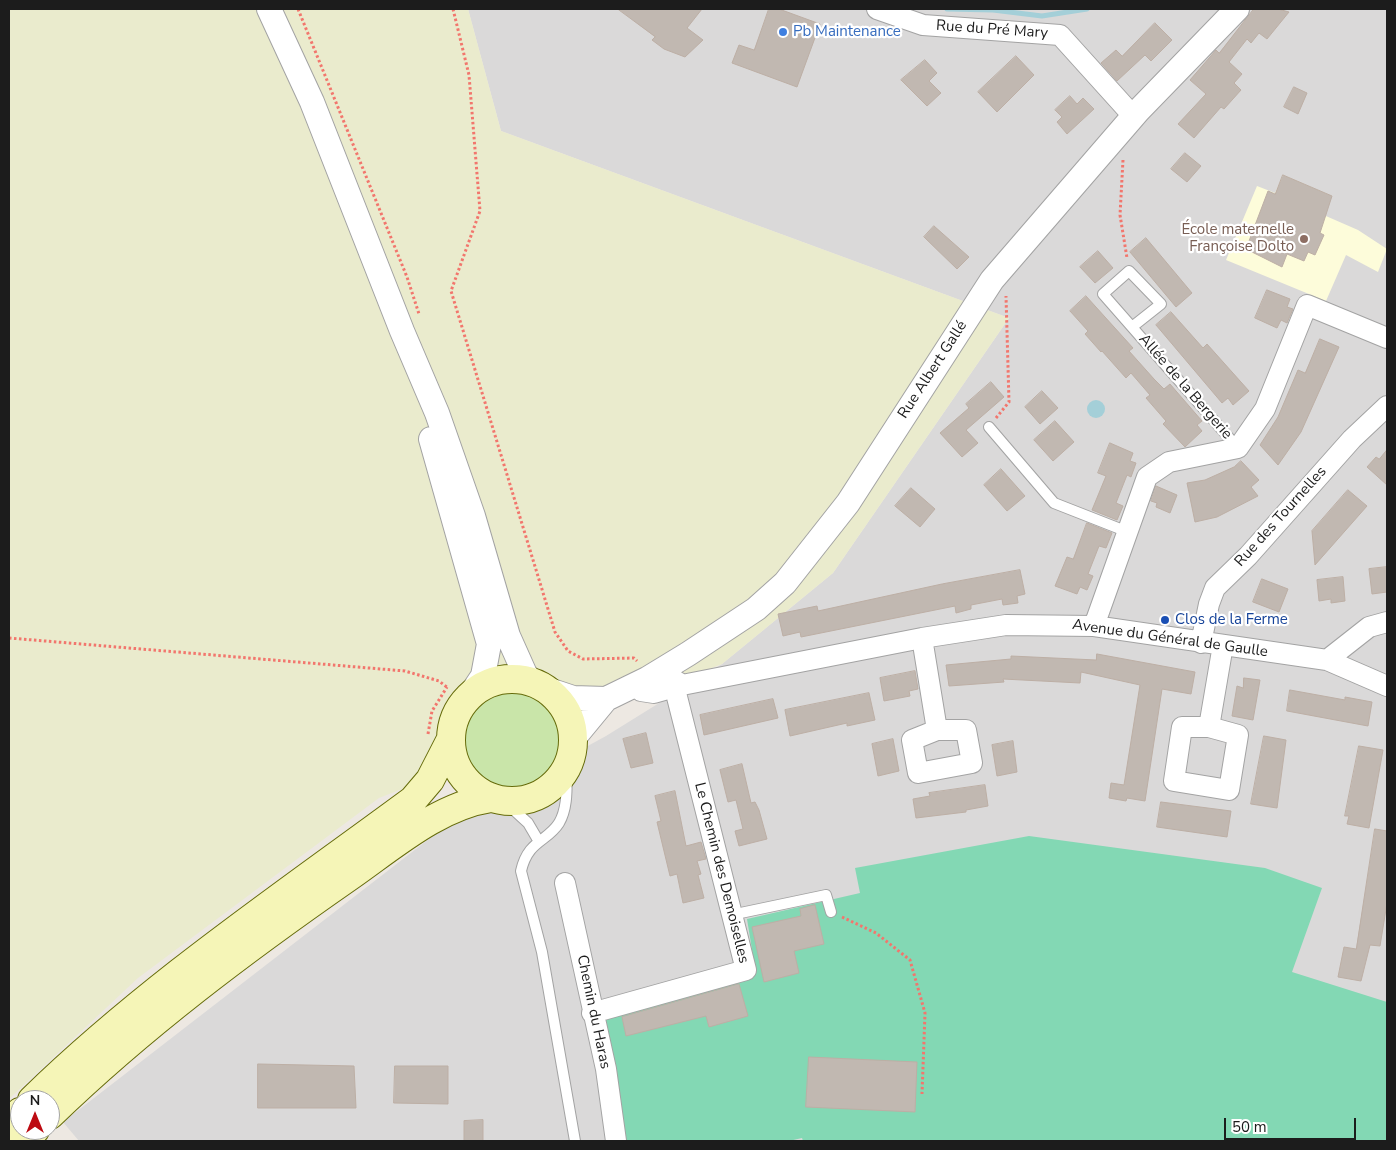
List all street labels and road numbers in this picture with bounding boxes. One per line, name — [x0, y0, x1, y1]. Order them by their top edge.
street label: Rue du Pré Mary — [935, 17, 1049, 43]
street label: Rue Albert Gallé — [895, 318, 971, 422]
street label: Allée de la Bergerie — [1134, 331, 1236, 443]
street label: Rue des Tournelles — [1231, 463, 1331, 571]
street label: Avenue du Général de Gaulle — [1071, 616, 1269, 662]
street label: Le Chemin des Demoiselles — [690, 781, 752, 965]
street label: Chemin du Haras — [572, 953, 614, 1071]

